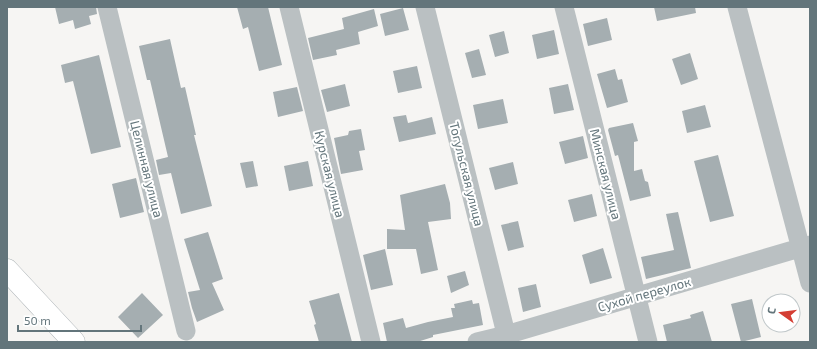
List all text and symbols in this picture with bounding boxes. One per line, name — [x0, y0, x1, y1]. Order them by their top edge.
street label: Целинная улица — [127, 119, 167, 219]
street label: Тогульская улица — [446, 120, 488, 228]
street label: Минская улица — [587, 127, 625, 221]
street label: Курская улица — [311, 129, 349, 219]
street label: Сухой переулок — [596, 273, 692, 315]
north arrow — [761, 293, 801, 333]
text: С — [764, 305, 778, 315]
scale bar — [18, 307, 141, 333]
text: 50 m — [24, 313, 51, 327]

